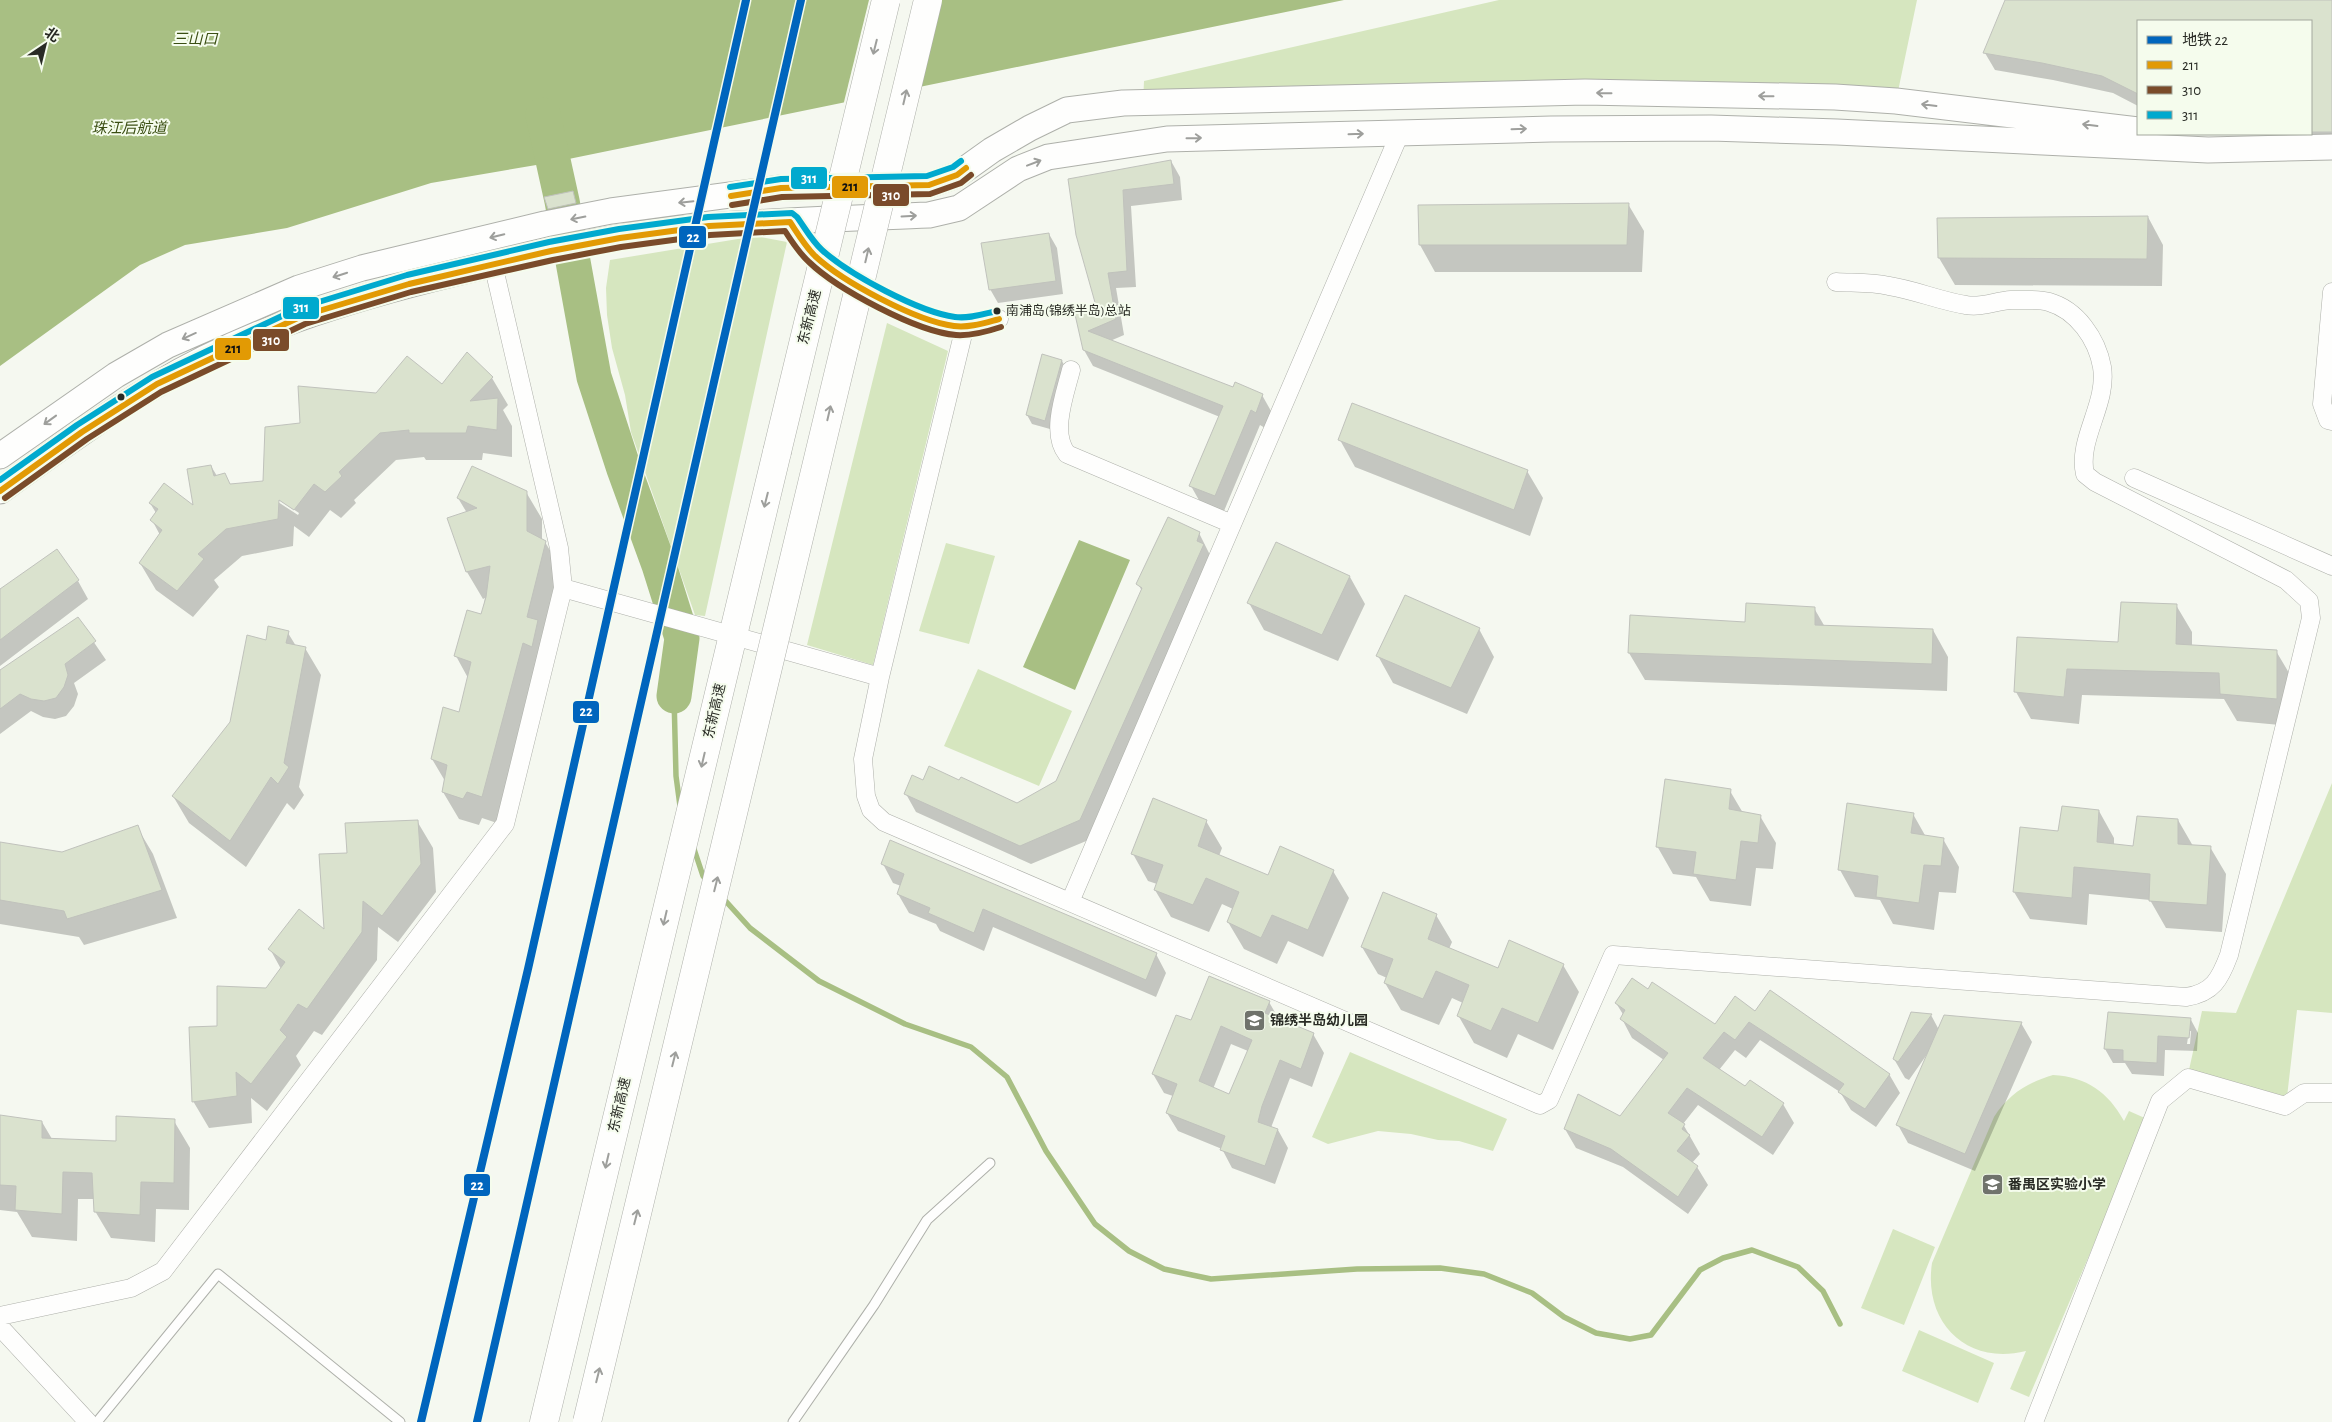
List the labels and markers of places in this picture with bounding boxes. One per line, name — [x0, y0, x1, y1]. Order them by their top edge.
place label: 南浦岛(锦绣半岛)总站 — [1006, 303, 1131, 318]
marker: 南浦岛(锦绣半岛)总站 — [992, 306, 1002, 316]
unlabelled marker — [116, 392, 126, 402]
school or university icon: 锦绣半岛幼儿园 — [1242, 1009, 1266, 1033]
place label: 锦绣半岛幼儿园 — [1270, 1012, 1368, 1028]
school or university icon: 番禺区实验小学 — [1980, 1173, 2004, 1197]
place label: 番禺区实验小学 — [2008, 1176, 2106, 1192]

